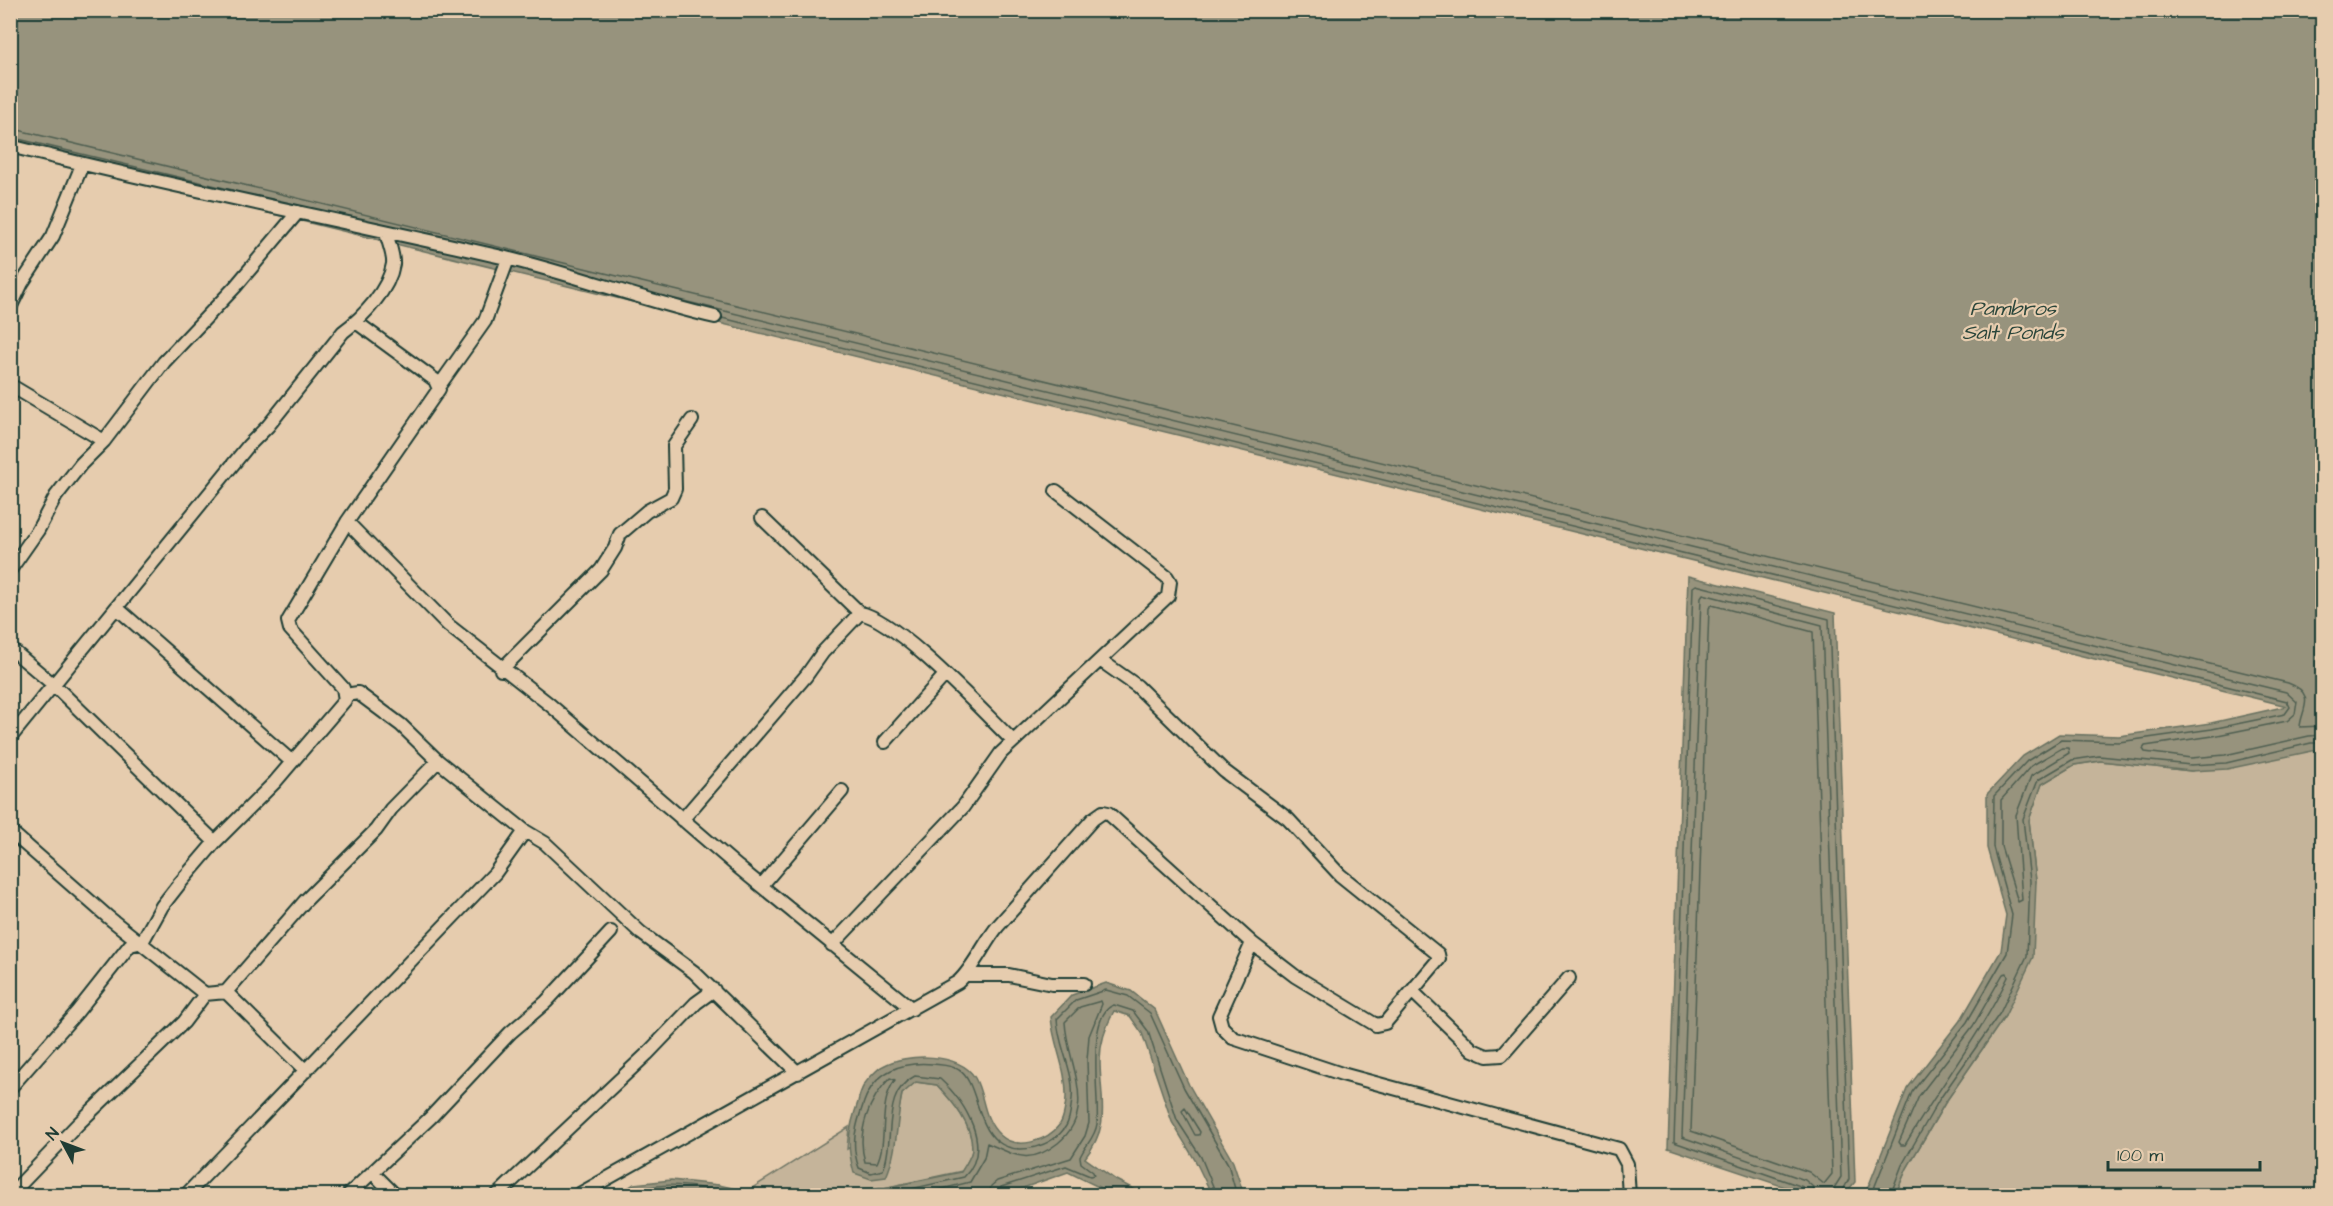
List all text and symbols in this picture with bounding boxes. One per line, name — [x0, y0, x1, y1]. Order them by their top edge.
water label: Pambros Salt Ponds — [1962, 294, 2065, 347]
north arrow — [33, 1113, 93, 1173]
text: N — [41, 1123, 64, 1145]
scale bar — [2108, 1134, 2260, 1172]
text: 100 m — [2117, 1143, 2163, 1168]

